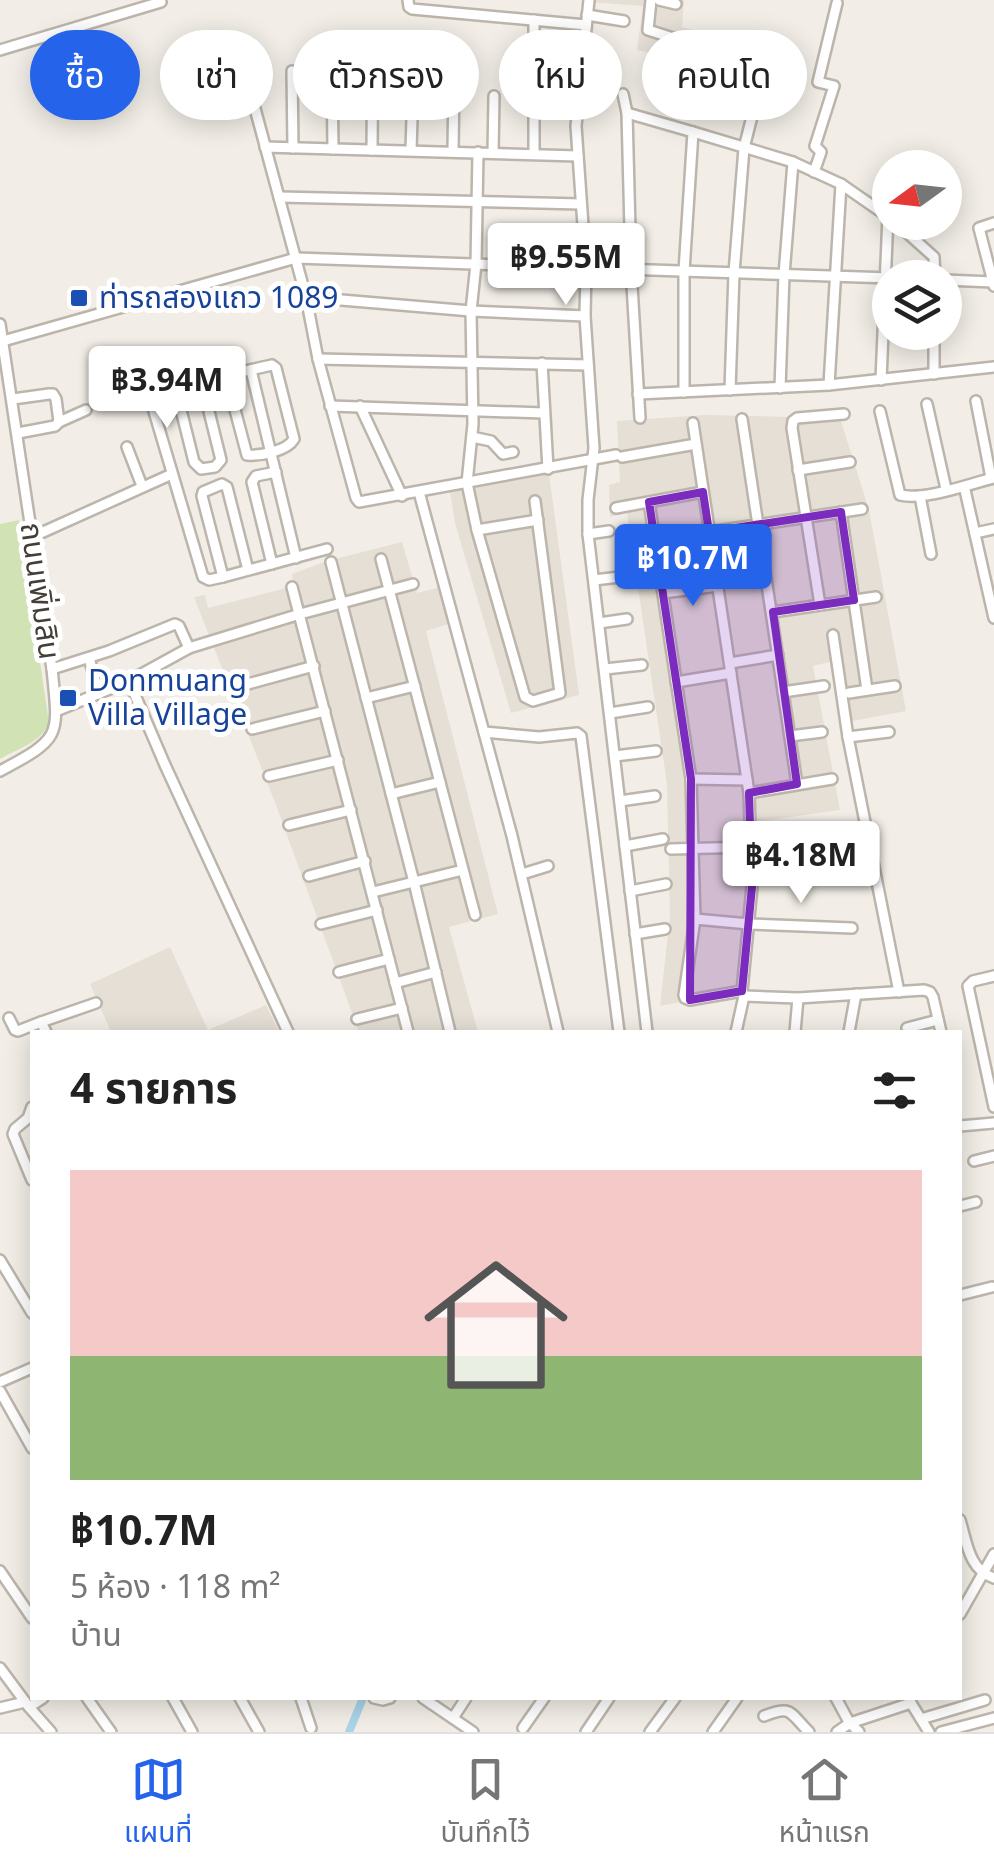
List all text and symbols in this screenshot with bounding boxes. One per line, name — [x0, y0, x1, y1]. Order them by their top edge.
chip: ซื้อ — [30, 30, 140, 120]
chip: เช่า — [160, 30, 273, 120]
chip: ตัวกรอง — [293, 30, 479, 120]
chip: ใหม่ — [499, 30, 622, 120]
chip: คอนโด — [642, 30, 807, 120]
north arrow — [872, 150, 962, 240]
map controls — [872, 150, 962, 350]
pin: ฿9.55M — [485, 223, 647, 308]
text: ฿9.55M — [510, 234, 622, 277]
button: layers — [872, 260, 962, 350]
place label: ท่ารถสองแถว 1089 — [99, 276, 339, 317]
marker: ท่ารถสองแถว 1089 — [68, 287, 90, 309]
pin: ฿3.94M — [86, 346, 248, 431]
text: ฿3.94M — [111, 357, 223, 400]
street label: ถนนเพิ่มสิน — [12, 520, 71, 662]
pin: ฿10.7M — [612, 524, 774, 609]
text: ฿10.7M — [637, 535, 749, 578]
place label: Donmuang Villa Village — [88, 659, 247, 734]
marker: Donmuang Villa Village — [57, 687, 79, 709]
pin: ฿4.18M — [720, 821, 882, 906]
text: ฿4.18M — [745, 832, 857, 875]
text: 4 รายการ — [70, 1058, 237, 1115]
icon: filters — [867, 1063, 922, 1118]
icon: home — [406, 1235, 586, 1415]
text: ฿10.7M — [70, 1500, 218, 1557]
text: 5 ห้อง · 118 m² — [70, 1564, 281, 1607]
text: บ้าน — [70, 1612, 122, 1655]
tab: แผนที่ — [124, 1752, 192, 1855]
tab: บันทึกไว้ — [441, 1752, 531, 1855]
tab: หน้าแรก — [779, 1752, 870, 1855]

